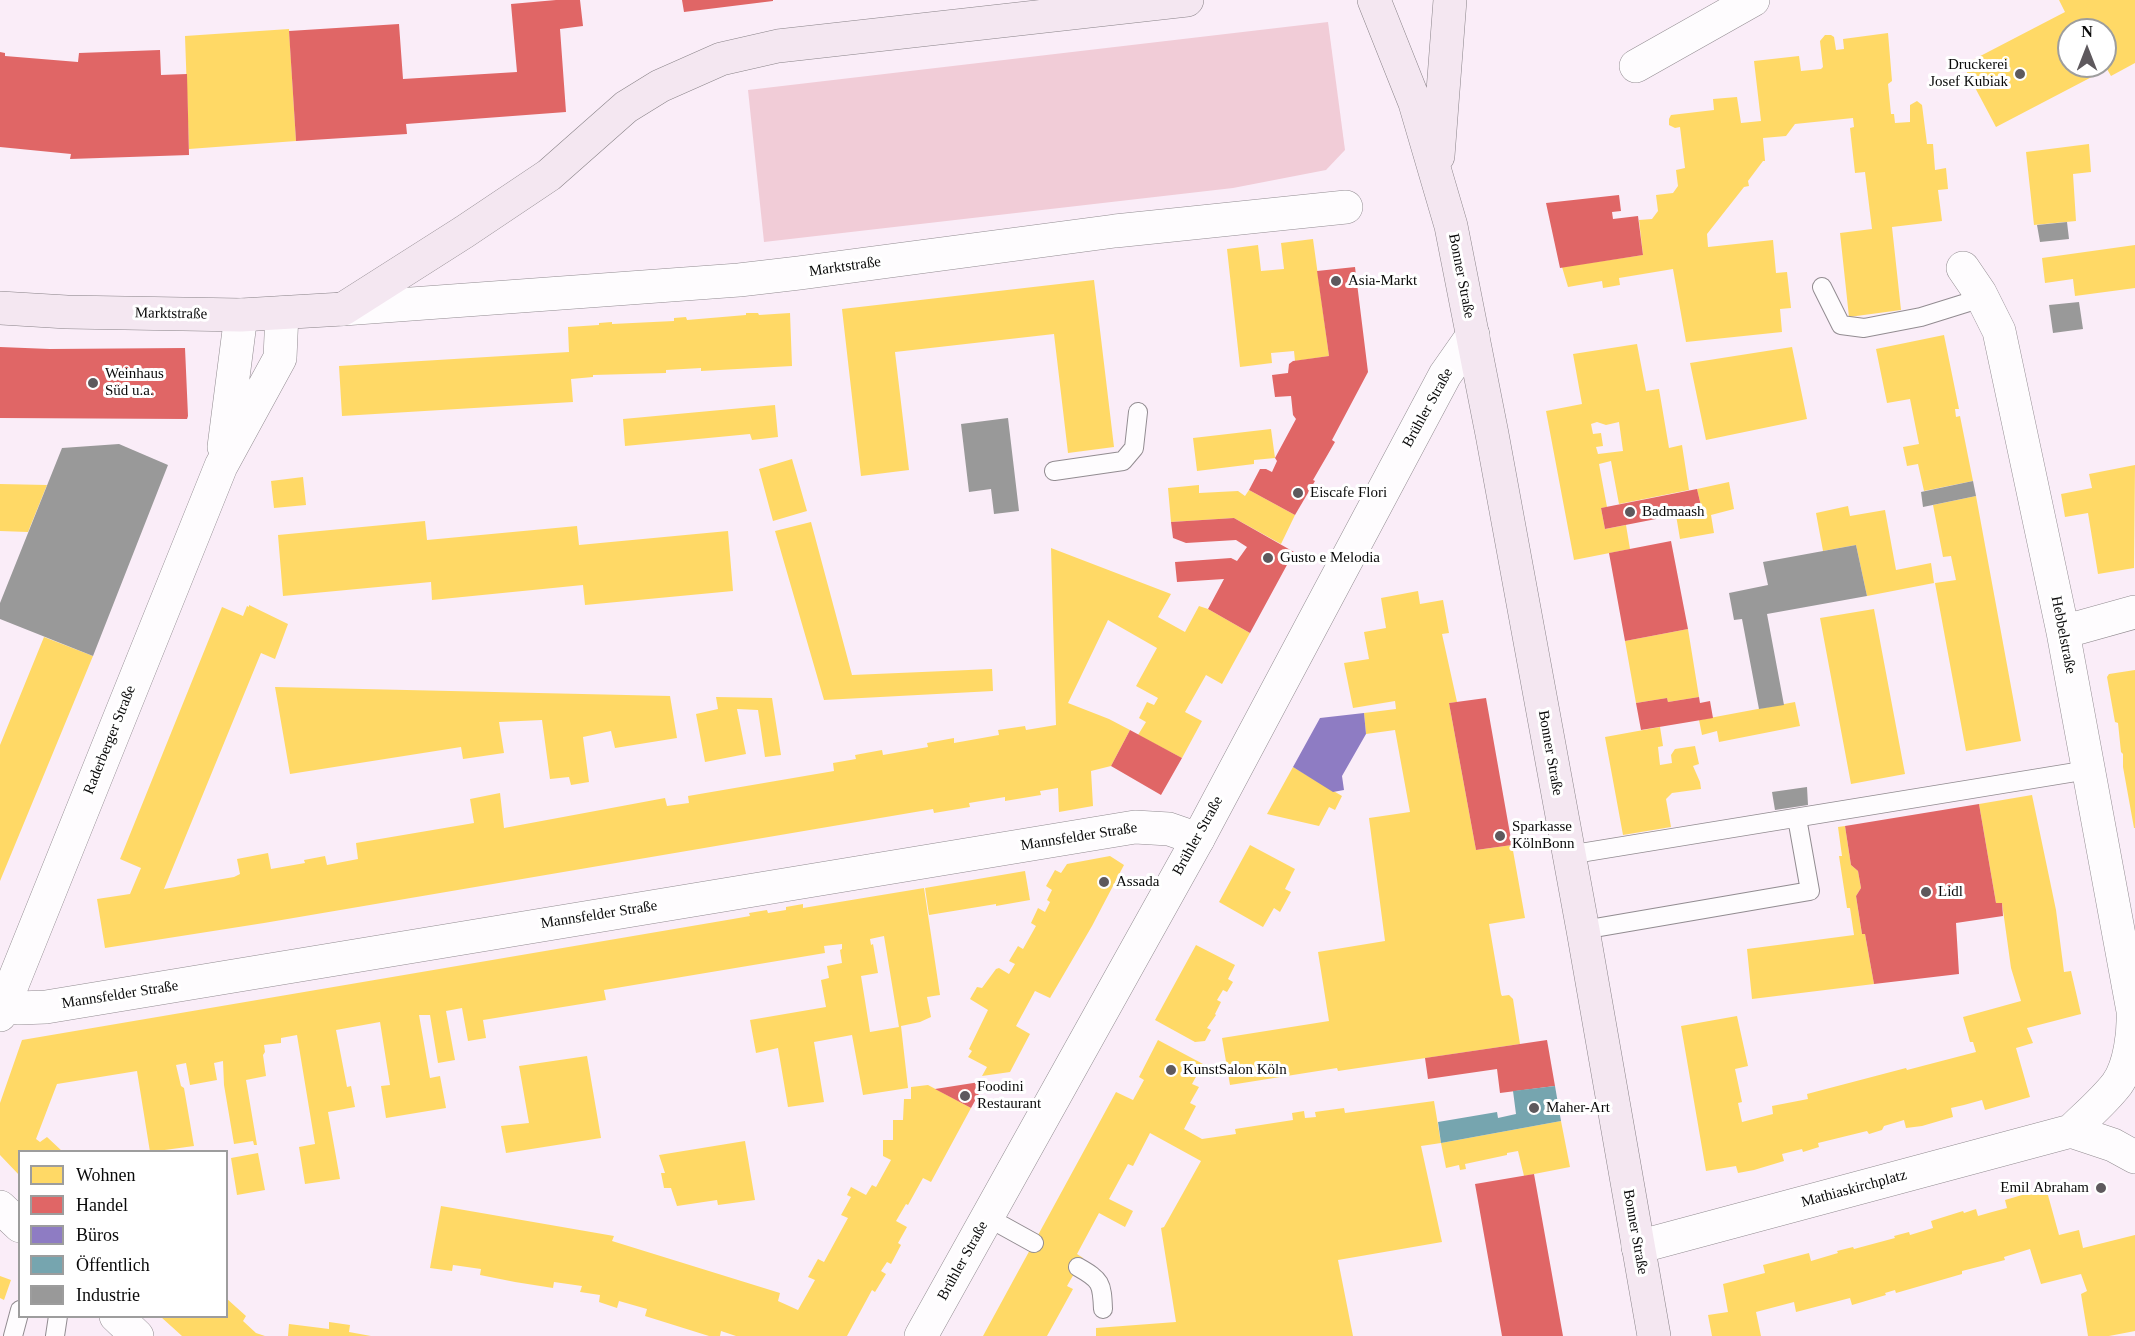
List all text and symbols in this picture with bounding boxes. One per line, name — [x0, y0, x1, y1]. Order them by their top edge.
north arrow — [2057, 18, 2117, 78]
text: N — [2081, 23, 2093, 40]
place label: Druckerei Josef Kubiak — [1929, 56, 2008, 91]
marker: Druckerei Josef Kubiak — [2013, 67, 2027, 81]
street label: Bonner Straße — [1444, 232, 1478, 320]
street label: Marktstraße — [808, 253, 882, 281]
place label: Asia-Markt — [1348, 272, 1417, 290]
marker: Asia-Markt — [1329, 274, 1343, 288]
street label: Marktstraße — [135, 304, 207, 324]
place label: Weinhaus Süd u.a. — [105, 365, 164, 400]
street label: Brühler Straße — [1399, 365, 1457, 451]
marker: Weinhaus Süd u.a. — [86, 376, 100, 390]
place label: Eiscafe Flori — [1310, 484, 1387, 502]
marker: Eiscafe Flori — [1291, 486, 1305, 500]
place label: Badmaash — [1642, 503, 1704, 521]
marker: Badmaash — [1623, 505, 1637, 519]
place label: Gusto e Melodia — [1280, 549, 1380, 567]
marker: Gusto e Melodia — [1261, 551, 1275, 565]
street label: Hebbelstraße — [2047, 594, 2079, 676]
street label: Raderberger Straße — [80, 683, 140, 797]
street label: Bonner Straße — [1534, 709, 1566, 797]
street label: Brühler Straße — [1169, 793, 1227, 879]
place label: Sparkasse KölnBonn — [1512, 818, 1575, 853]
street label: Mannsfelder Straße — [1019, 819, 1139, 855]
marker: Sparkasse KölnBonn — [1493, 829, 1507, 843]
place label: Assada — [1116, 873, 1159, 891]
marker: Assada — [1097, 875, 1111, 889]
place label: Lidl — [1938, 883, 1963, 901]
marker: Lidl — [1919, 885, 1933, 899]
street label: Mannsfelder Straße — [539, 897, 659, 933]
street label: Mannsfelder Straße — [60, 977, 180, 1013]
place label: KunstSalon Köln — [1183, 1061, 1287, 1079]
marker: KunstSalon Köln — [1164, 1063, 1178, 1077]
place label: Foodini Restaurant — [977, 1078, 1041, 1113]
marker: Foodini Restaurant — [958, 1089, 972, 1103]
place label: Maher-Art — [1546, 1099, 1610, 1117]
marker: Maher-Art — [1527, 1101, 1541, 1115]
legend — [18, 1150, 228, 1318]
text: Wohnen — [76, 1165, 136, 1185]
street label: Mathiaskirchplatz — [1799, 1166, 1909, 1212]
place label: Emil Abraham — [2000, 1179, 2089, 1197]
marker: Emil Abraham — [2094, 1181, 2108, 1195]
street label: Bonner Straße — [1619, 1188, 1651, 1276]
text: Handel — [76, 1195, 128, 1215]
street label: Brühler Straße — [934, 1218, 992, 1304]
text: Büros — [76, 1225, 119, 1245]
text: Öffentlich — [76, 1255, 150, 1275]
text: Industrie — [76, 1285, 140, 1305]

